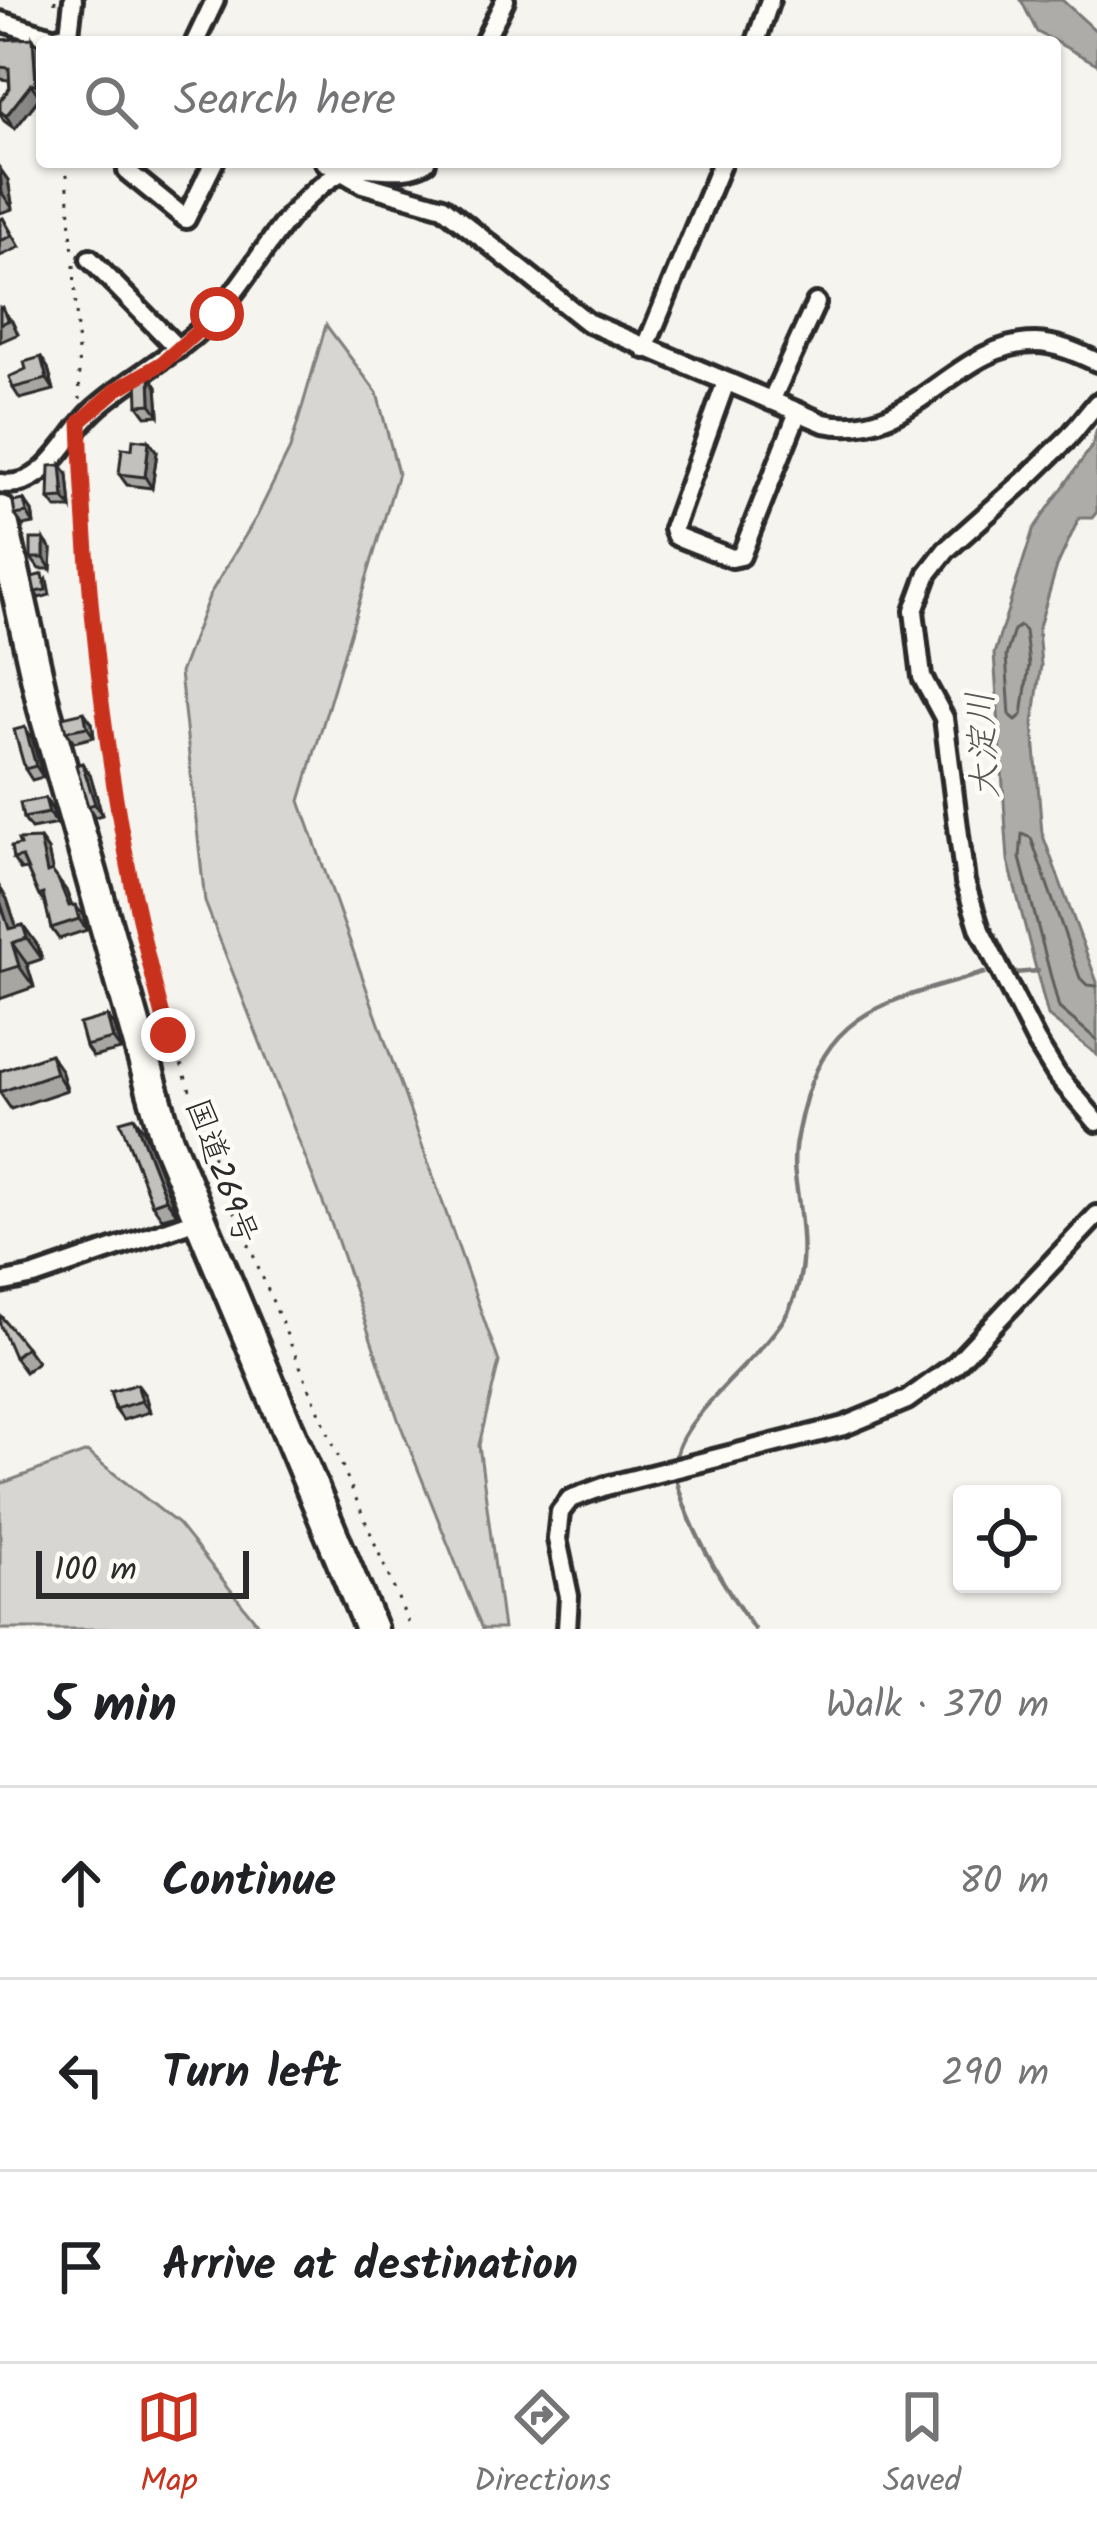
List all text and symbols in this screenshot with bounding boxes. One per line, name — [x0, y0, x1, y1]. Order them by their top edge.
search box — [36, 36, 1061, 168]
text: Search here — [174, 66, 396, 138]
icon: search — [78, 69, 144, 135]
route start — [190, 287, 244, 341]
water label: 大淀川 — [954, 690, 1016, 800]
route end — [141, 1008, 195, 1062]
street label: 国道269号 — [169, 1091, 271, 1253]
map controls — [953, 1485, 1061, 1593]
button: locate — [953, 1485, 1061, 1593]
scale bar — [36, 1545, 249, 1598]
text: 100 m — [54, 1545, 137, 1598]
text: 5 min — [48, 1667, 177, 1748]
text: Walk · 370 m — [825, 1676, 1049, 1738]
text: Continue — [162, 1847, 336, 1919]
icon: ahead — [48, 1850, 114, 1916]
text: 80 m — [959, 1852, 1049, 1914]
text: Turn left — [162, 2039, 341, 2111]
icon: left — [48, 2042, 114, 2108]
text: 290 m — [941, 2044, 1049, 2106]
text: Arrive at destination — [162, 2231, 578, 2303]
icon: arrive — [48, 2234, 114, 2300]
tab: Map — [136, 2384, 202, 2509]
tab: Directions — [474, 2384, 611, 2509]
tab: Saved — [883, 2384, 961, 2509]

